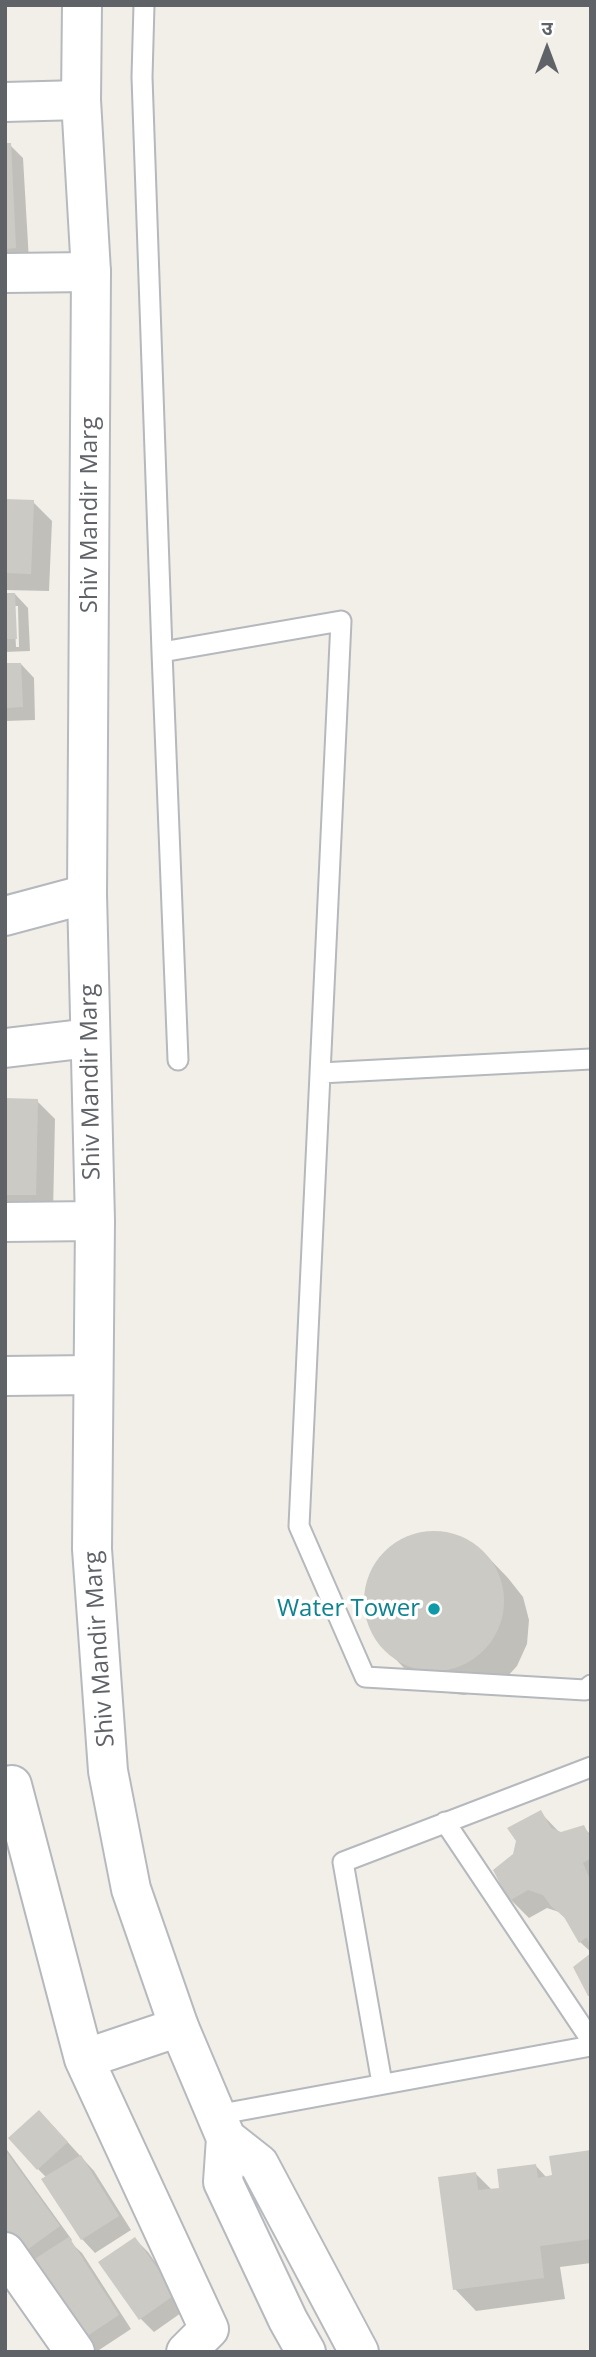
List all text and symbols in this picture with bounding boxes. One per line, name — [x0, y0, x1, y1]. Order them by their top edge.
north arrow — [512, 14, 582, 84]
text: उ — [541, 15, 553, 41]
street label: Shiv Mandir Marg — [76, 417, 104, 613]
street label: Shiv Mandir Marg — [75, 984, 107, 1180]
street label: Shiv Mandir Marg — [79, 1550, 121, 1748]
place label: Water Tower — [277, 1595, 420, 1623]
marker: Water Tower — [426, 1601, 442, 1617]

